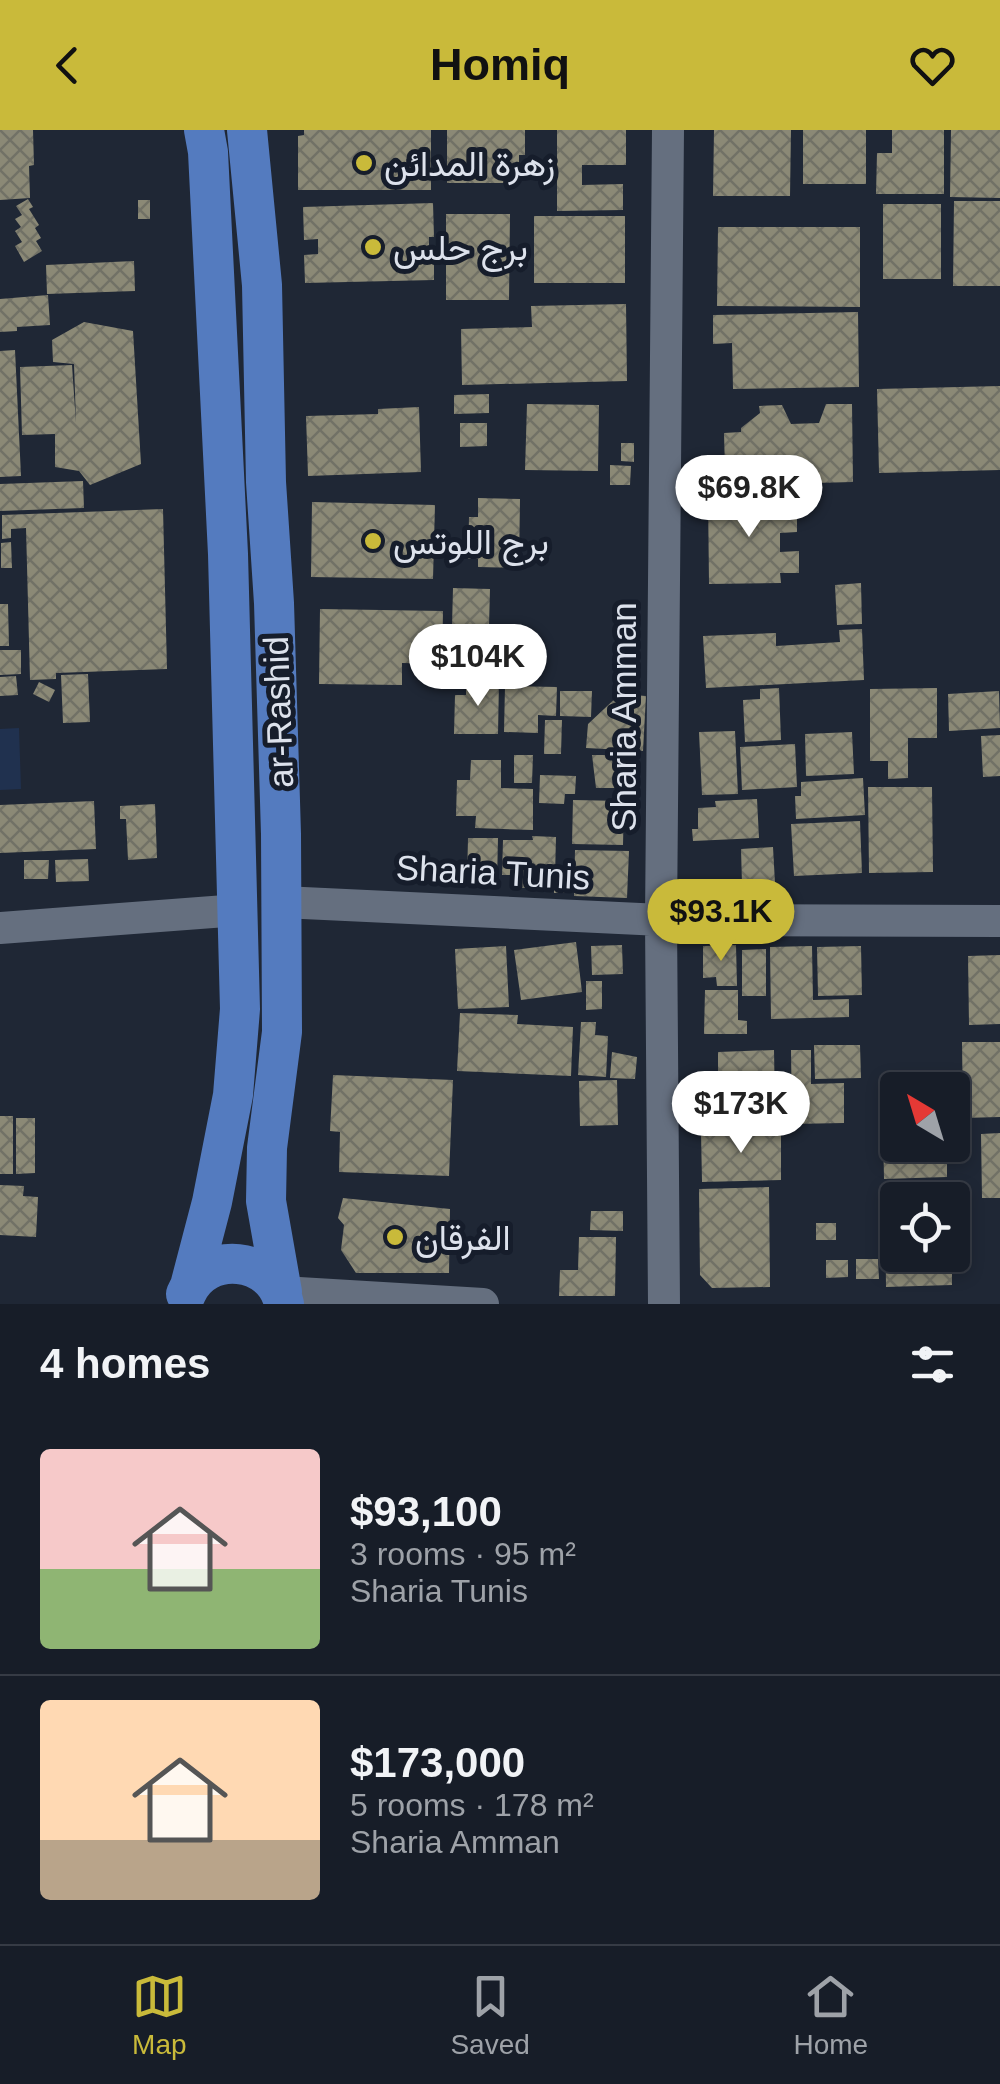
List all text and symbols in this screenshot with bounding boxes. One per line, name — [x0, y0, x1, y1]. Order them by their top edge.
icon: back — [40, 38, 95, 93]
icon: heart — [905, 38, 960, 93]
text: Homiq — [430, 39, 570, 90]
place label: زهرة المدائن — [384, 144, 555, 186]
marker: زهرة المدائن — [353, 152, 375, 174]
place label: برج حلس — [393, 228, 528, 272]
marker: برج حلس — [362, 236, 384, 258]
pin: $69.8K — [668, 455, 830, 540]
text: $69.8K — [697, 469, 801, 505]
place label: برج اللوتس — [393, 522, 549, 566]
marker: برج اللوتس — [362, 530, 384, 552]
street label: Sharia Amman — [604, 602, 643, 832]
pin: $104K — [408, 624, 548, 709]
street label: ar-Rashid — [256, 635, 300, 789]
text: $104K — [431, 638, 525, 674]
street label: Sharia Tunis — [395, 847, 591, 897]
pin: $93.1K — [640, 879, 802, 964]
text: $93.1K — [669, 893, 773, 929]
pin: $173K — [671, 1071, 811, 1156]
north arrow — [880, 1072, 970, 1162]
map controls — [880, 1072, 970, 1272]
text: $173K — [694, 1085, 788, 1121]
button: locate — [880, 1182, 970, 1272]
place label: الفرقان — [415, 1218, 511, 1260]
marker: الفرقان — [384, 1226, 406, 1248]
icon: filters — [905, 1337, 960, 1392]
text: 4 homes — [40, 1340, 210, 1387]
text: $93,100 — [350, 1488, 502, 1535]
icon: home — [120, 1489, 240, 1609]
text: 3 rooms · 95 m² — [350, 1536, 576, 1572]
text: Sharia Tunis — [350, 1573, 528, 1609]
text: $173,000 — [350, 1739, 525, 1786]
icon: home — [120, 1740, 240, 1860]
text: 5 rooms · 178 m² — [350, 1787, 594, 1823]
text: Sharia Amman — [350, 1824, 560, 1860]
tab: Map — [132, 1969, 187, 2061]
tab: Saved — [450, 1969, 530, 2061]
tab: Home — [793, 1969, 868, 2061]

